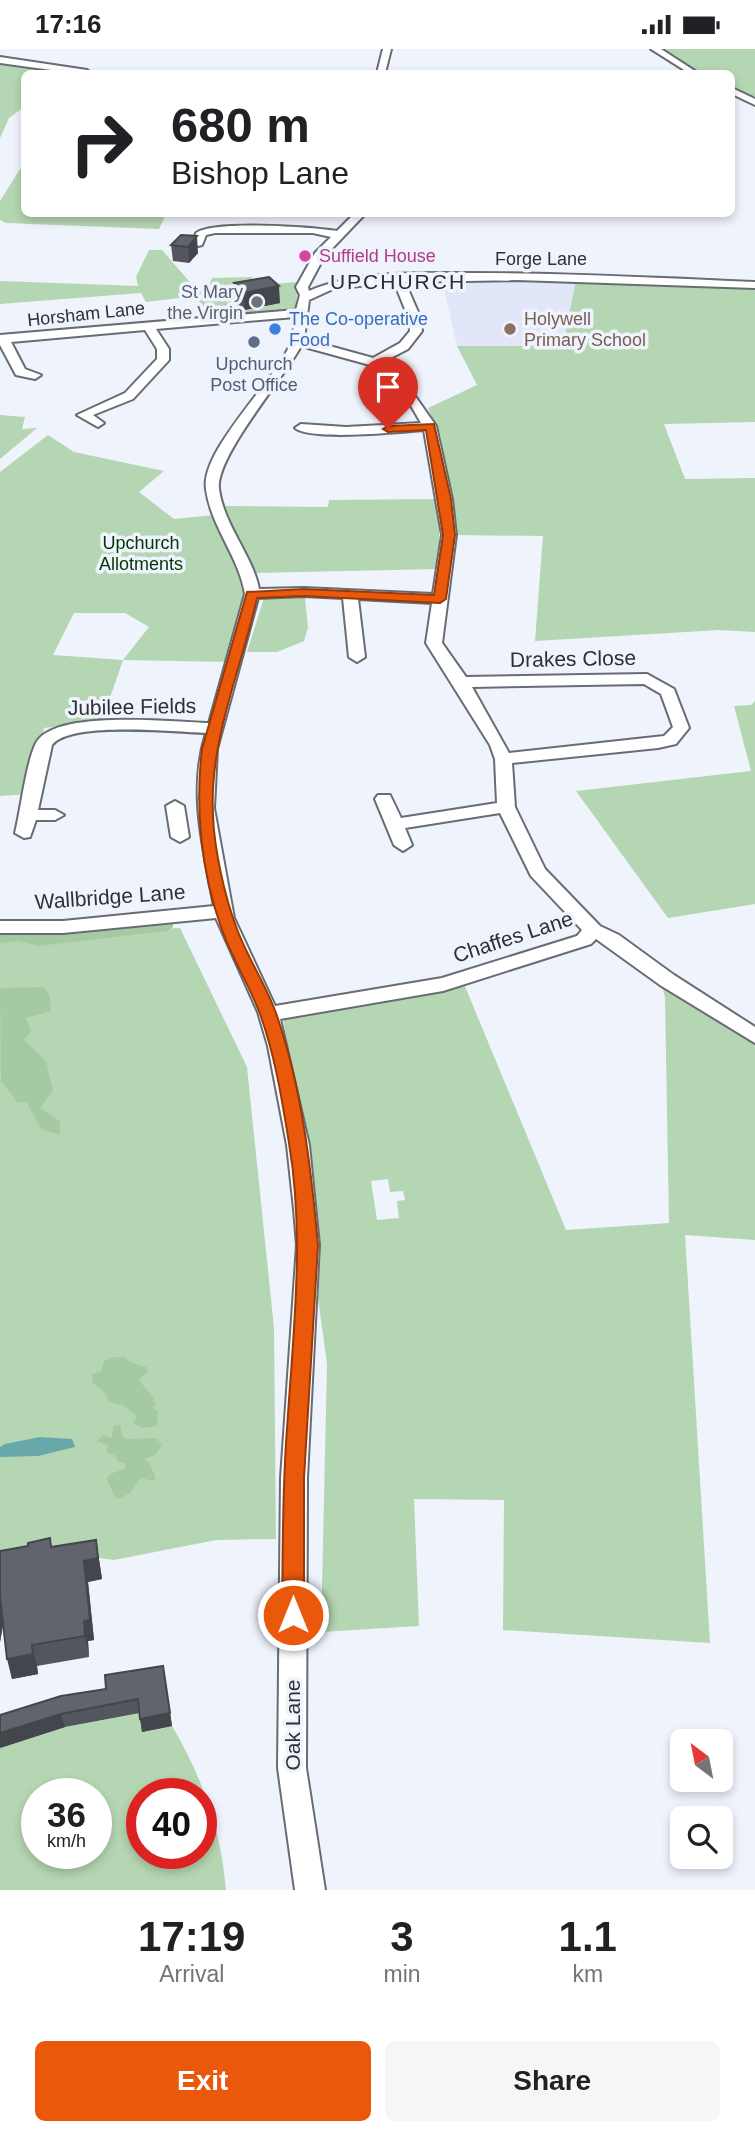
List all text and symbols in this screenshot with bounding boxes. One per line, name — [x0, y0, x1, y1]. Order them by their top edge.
text: 17:16 — [35, 9, 102, 39]
icon: right — [56, 98, 147, 189]
text: 680 m — [171, 98, 310, 152]
text: Bishop Lane — [171, 155, 349, 191]
place label: Suffield House — [319, 246, 436, 266]
marker: Suffield House — [297, 248, 313, 264]
street label: Forge Lane — [495, 249, 587, 269]
district label: UPCHURCH — [330, 270, 466, 293]
place label: St Mary the Virgin — [167, 282, 243, 323]
marker: St Mary the Virgin — [249, 294, 265, 310]
street label: Horsham Lane — [26, 298, 146, 330]
place label: The Co-operative Food — [289, 309, 428, 350]
place label: Holywell Primary School — [524, 309, 646, 350]
marker: The Co-operative Food — [267, 321, 283, 337]
marker: Holywell Primary School — [502, 321, 518, 337]
marker: Upchurch Post Office — [246, 334, 262, 350]
place label: Upchurch Post Office — [210, 354, 298, 395]
pin — [358, 357, 418, 429]
icon: arrive — [369, 368, 407, 406]
park label: Upchurch Allotments — [99, 533, 183, 574]
street label: Drakes Close — [510, 646, 636, 671]
street label: Jubilee Fields — [68, 694, 196, 719]
street label: Wallbridge Lane — [34, 880, 186, 913]
street label: Chaffes Lane — [450, 906, 576, 967]
position arrow — [256, 1578, 330, 1652]
street label: Oak Lane — [281, 1679, 304, 1771]
north arrow — [670, 1729, 733, 1792]
map controls — [670, 1729, 733, 1869]
speed limit sign: 40 — [126, 1778, 217, 1869]
text: 36 — [47, 1795, 86, 1834]
button: search — [670, 1806, 733, 1869]
text: km/h — [47, 1831, 86, 1851]
text: 17:19 — [138, 1913, 245, 1960]
text: 3 — [390, 1913, 414, 1960]
text: 1.1 — [559, 1913, 617, 1960]
text: Arrival — [159, 1961, 224, 1987]
text: min — [383, 1961, 421, 1987]
text: km — [572, 1961, 603, 1987]
button: Exit — [35, 2041, 371, 2121]
button: Share — [385, 2041, 720, 2121]

